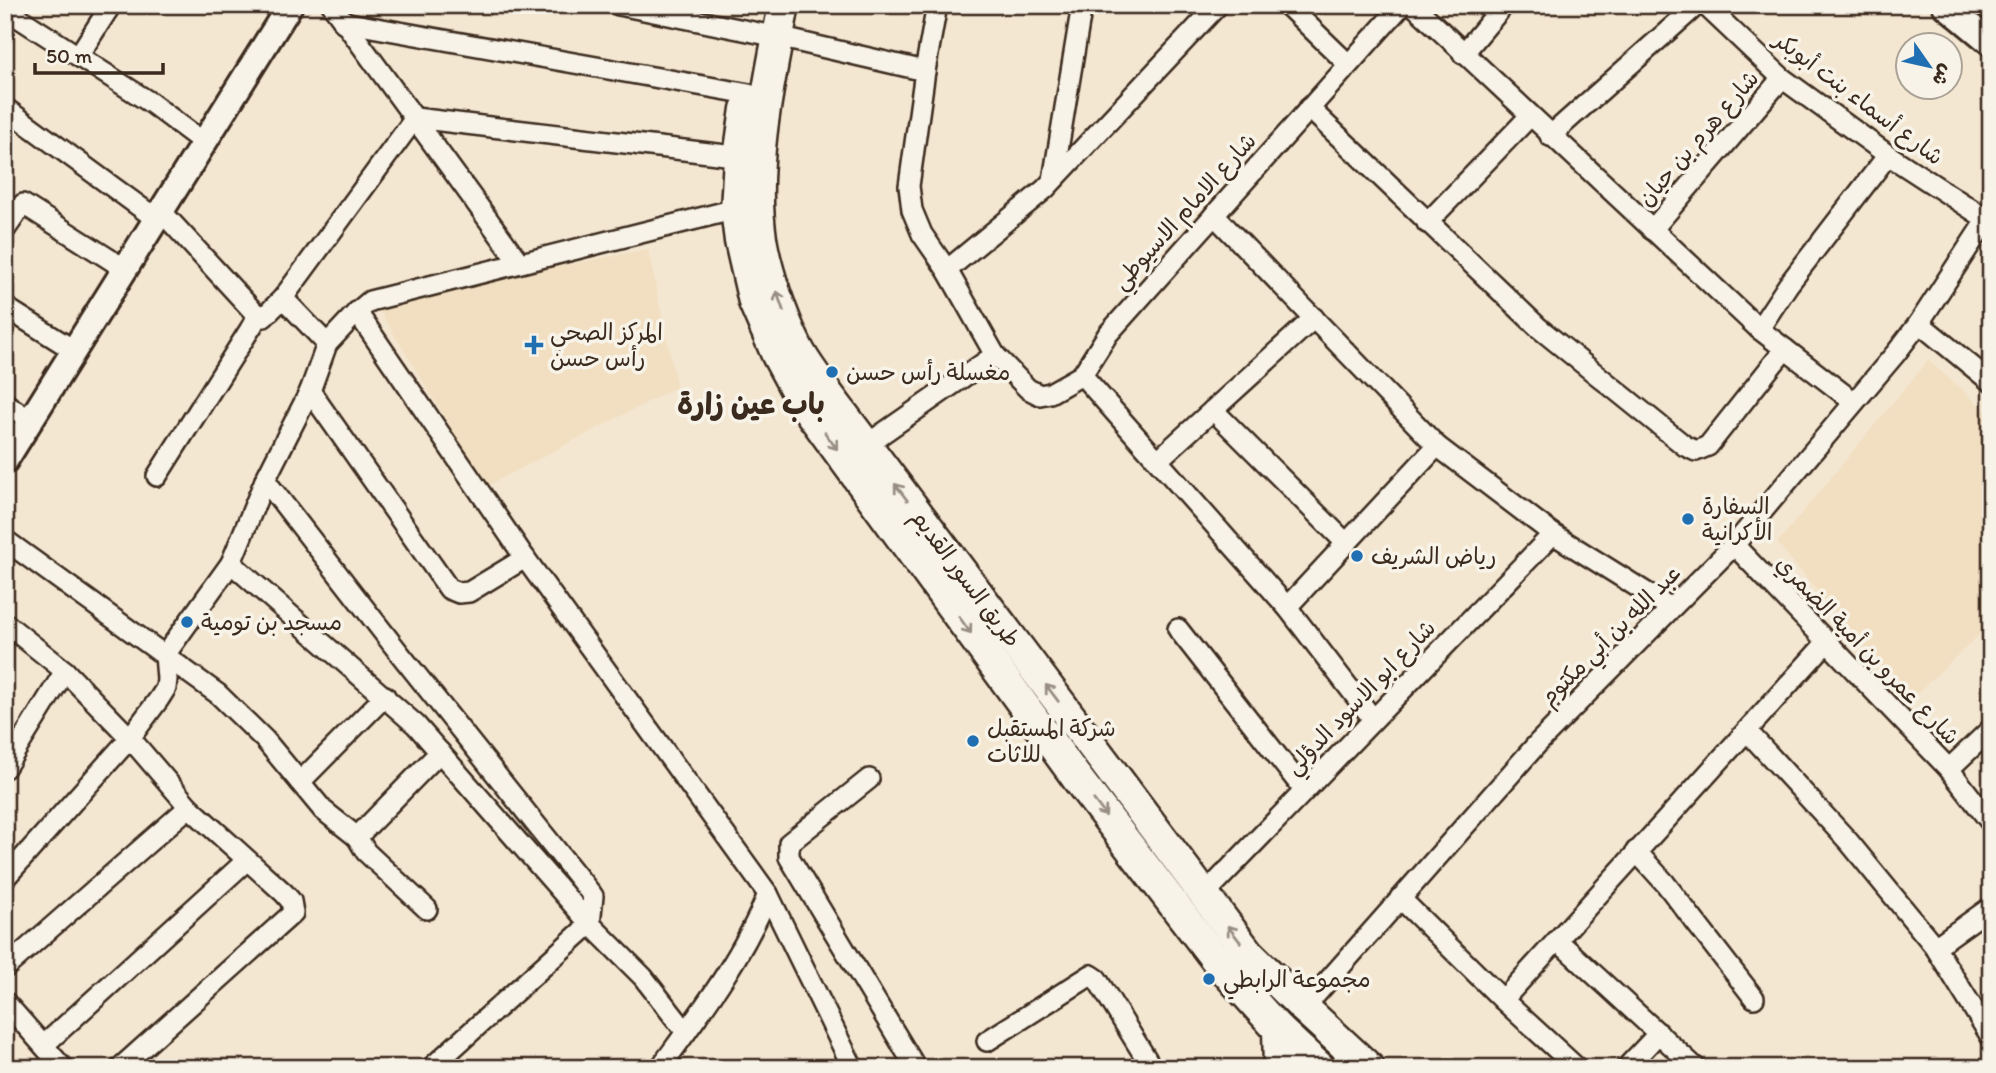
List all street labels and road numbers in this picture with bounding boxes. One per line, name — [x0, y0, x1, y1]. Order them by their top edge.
street label: شارع أسماء بنت أبوبكر — [1769, 25, 1949, 171]
street label: شارع هرم بن حيان — [1631, 64, 1767, 214]
street label: شارع الامام الاسيوطي — [1106, 127, 1267, 300]
street label: طريق السور القديم — [902, 504, 1027, 655]
street label: شارع عمرو بن أمية الضمري — [1768, 550, 1966, 753]
street label: عبد الله بن أبي مكتوم — [1534, 559, 1691, 716]
street label: شارع ابو الاسود الدؤلي — [1279, 614, 1446, 785]

